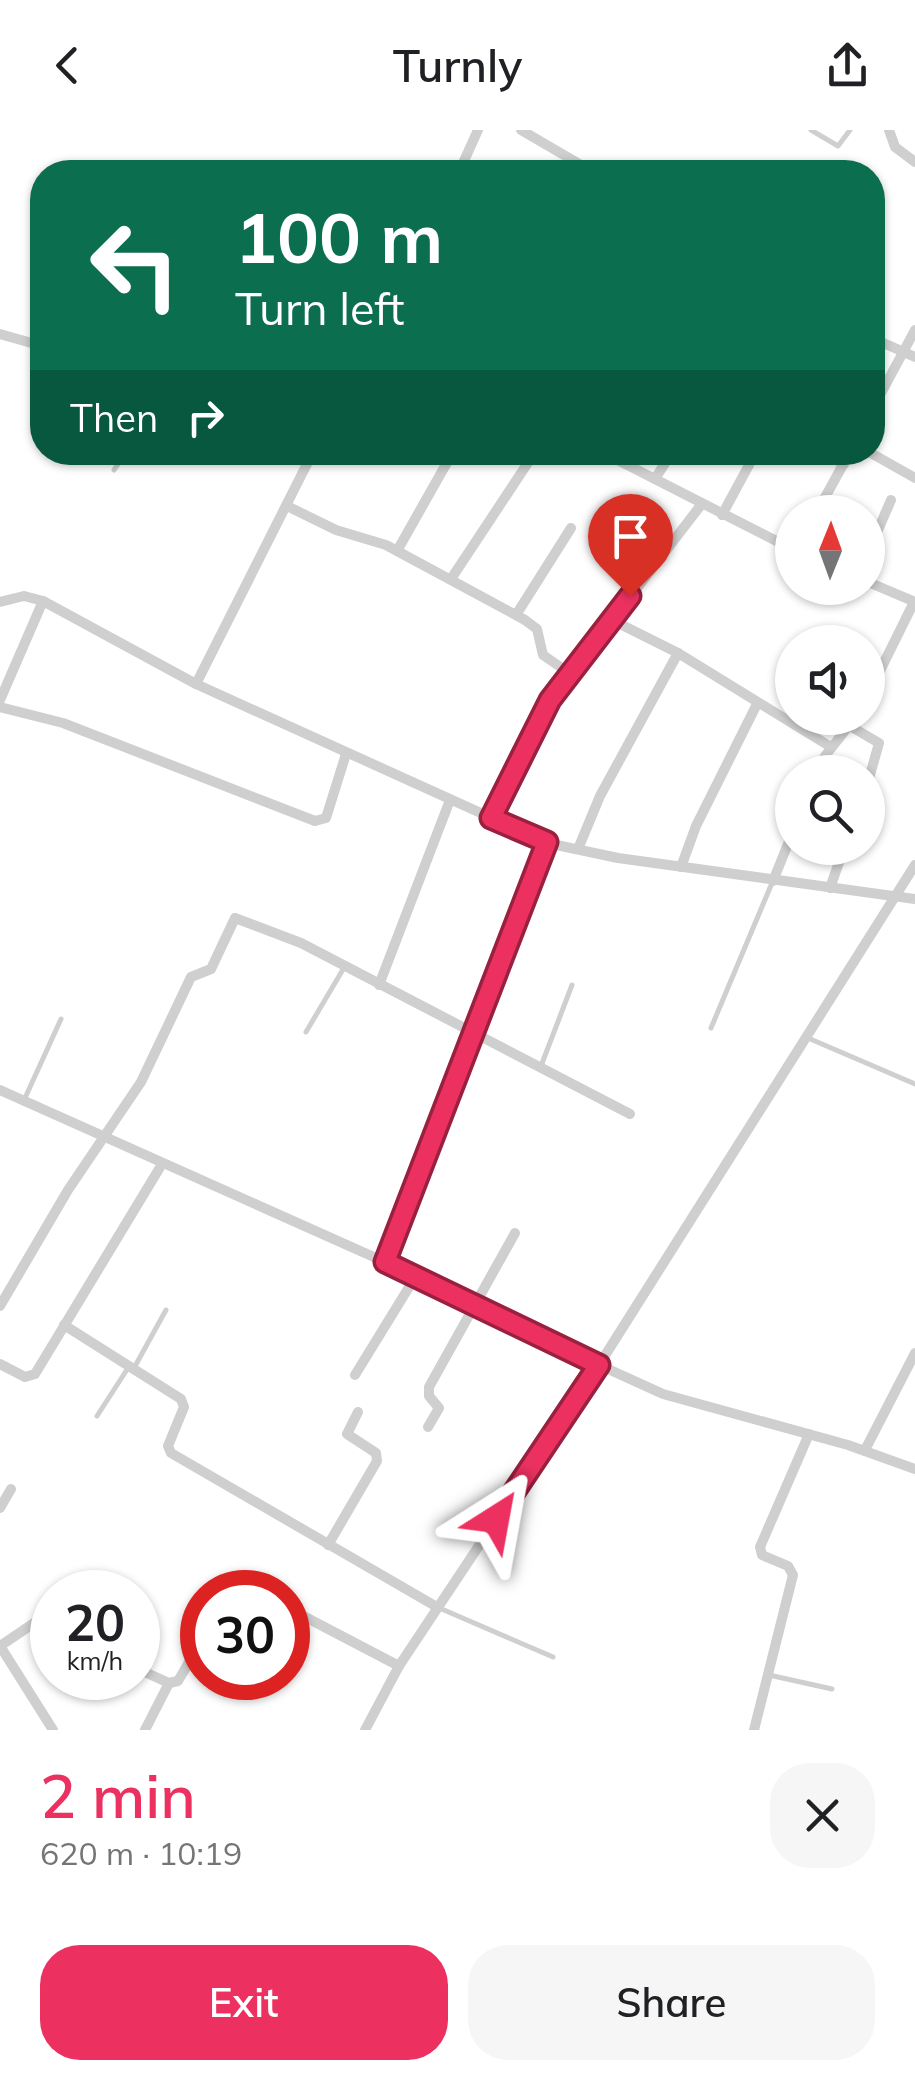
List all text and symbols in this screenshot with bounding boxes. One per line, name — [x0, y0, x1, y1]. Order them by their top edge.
text: Turnly — [393, 37, 522, 93]
icon: back — [40, 38, 95, 93]
icon: share — [820, 38, 875, 93]
text: 100 m — [235, 193, 443, 281]
icon: left — [70, 200, 200, 330]
text: Turn left — [235, 280, 404, 336]
icon: right — [178, 390, 233, 445]
text: Then — [70, 394, 158, 442]
pin — [588, 494, 673, 597]
north arrow — [775, 495, 885, 605]
map controls — [775, 495, 885, 865]
icon: arrive — [603, 509, 658, 564]
button: sound — [775, 625, 885, 735]
button: search — [775, 755, 885, 865]
position arrow — [444, 1467, 548, 1571]
speed limit sign: 30 — [180, 1570, 310, 1700]
text: 20 — [65, 1591, 125, 1654]
text: km/h — [67, 1645, 123, 1676]
text: 2 min — [40, 1758, 196, 1833]
button: close — [770, 1763, 875, 1868]
text: 620 m · 10:19 — [40, 1833, 242, 1873]
button: Exit — [40, 1945, 448, 2060]
button: Share — [468, 1945, 875, 2060]

